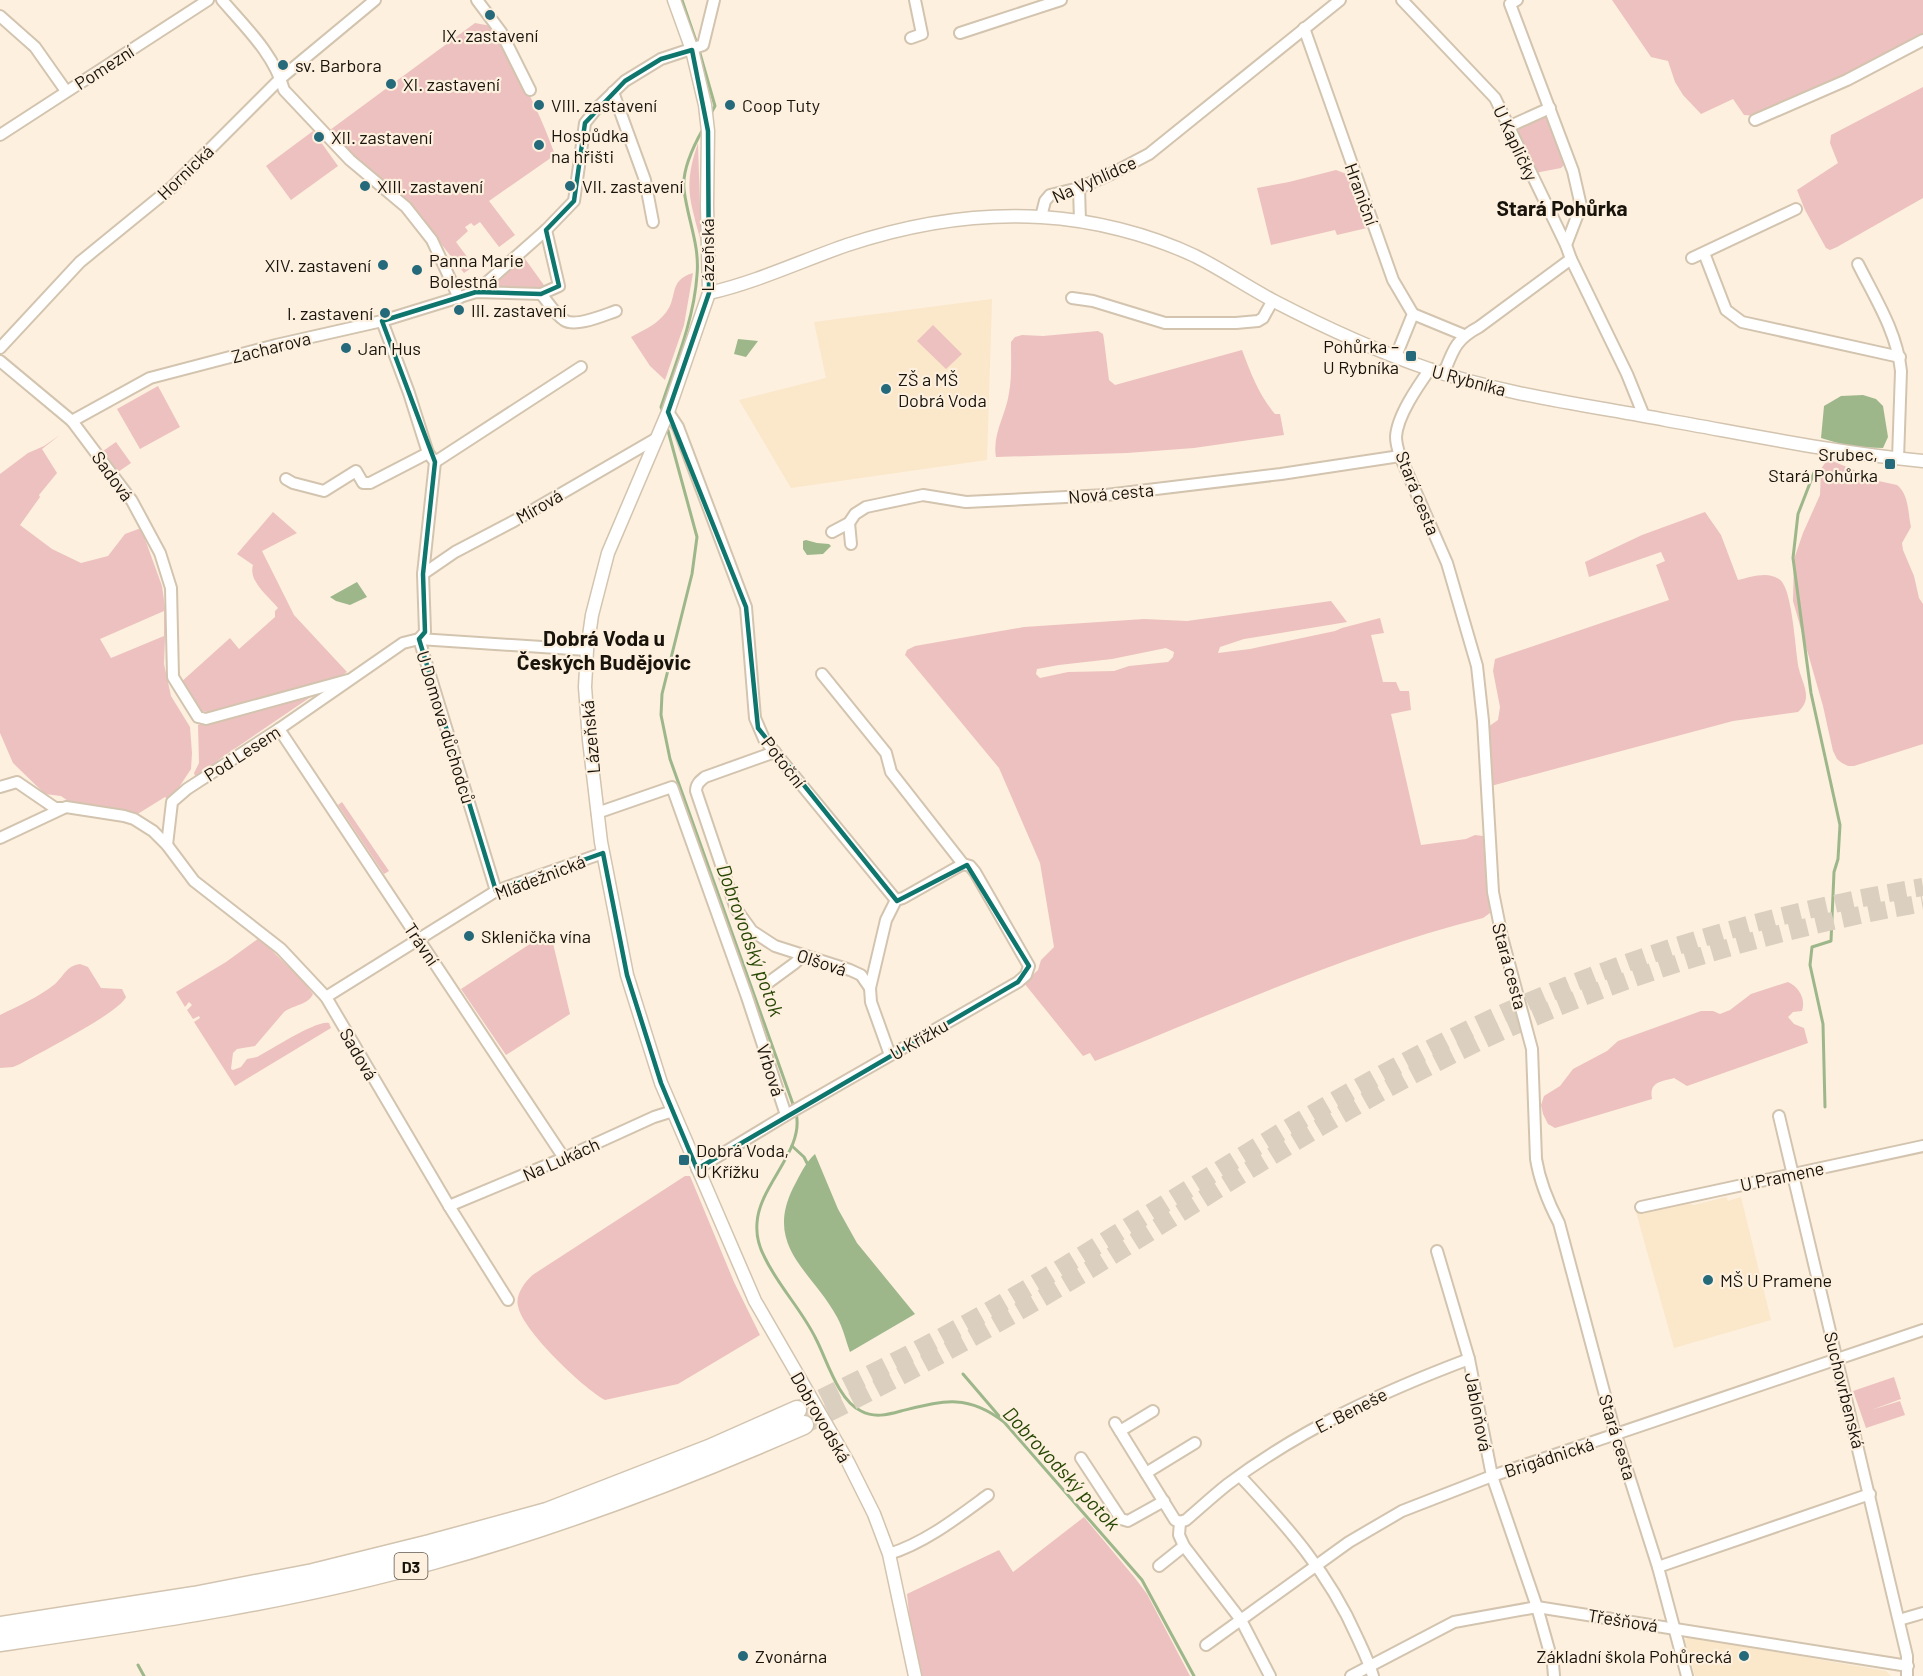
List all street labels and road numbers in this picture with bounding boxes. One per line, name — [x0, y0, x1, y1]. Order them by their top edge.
street label: Pomezní — [70, 40, 138, 94]
street label: U Kapličky — [1489, 102, 1543, 184]
street label: Hornická — [152, 140, 218, 204]
street label: Na Vyhlídce — [1048, 151, 1140, 207]
street label: Hraniční — [1341, 160, 1383, 228]
street label: Lázeňská — [696, 218, 718, 292]
street label: Zacharova — [229, 327, 313, 367]
street label: U Rybníka — [1429, 360, 1509, 400]
street label: Sadová — [88, 447, 138, 505]
street label: Stará cesta — [1391, 448, 1445, 538]
street label: Nová cesta — [1067, 478, 1155, 508]
street label: Mírová — [512, 484, 566, 528]
street label: U Domova důchodců — [412, 648, 480, 806]
street label: Lázeňská — [576, 699, 604, 775]
street label: Pod Lesem — [200, 720, 284, 786]
street label: Potoční — [757, 732, 811, 792]
street label: Mládežnická — [492, 850, 588, 904]
street label: Trávní — [400, 918, 444, 970]
street label: Stará cesta — [1488, 920, 1532, 1012]
street label: Olšová — [794, 944, 850, 980]
street label: U Křížku — [886, 1014, 952, 1064]
street label: Sadová — [335, 1024, 383, 1084]
street label: Vrbová — [752, 1041, 790, 1099]
street label: Na Lukách — [519, 1132, 603, 1186]
street label: U Pramene — [1738, 1156, 1826, 1196]
street label: Suchovrbenská — [1820, 1329, 1870, 1451]
street label: Dobrovodská — [786, 1368, 856, 1466]
street label: Jabloňová — [1461, 1371, 1497, 1453]
street label: E. Beneše — [1311, 1383, 1391, 1437]
street label: Stará cesta — [1595, 1391, 1641, 1483]
street label: Brigádnická — [1502, 1432, 1596, 1482]
road number: D3 — [394, 1553, 428, 1579]
street label: Třešňová — [1586, 1604, 1660, 1636]

